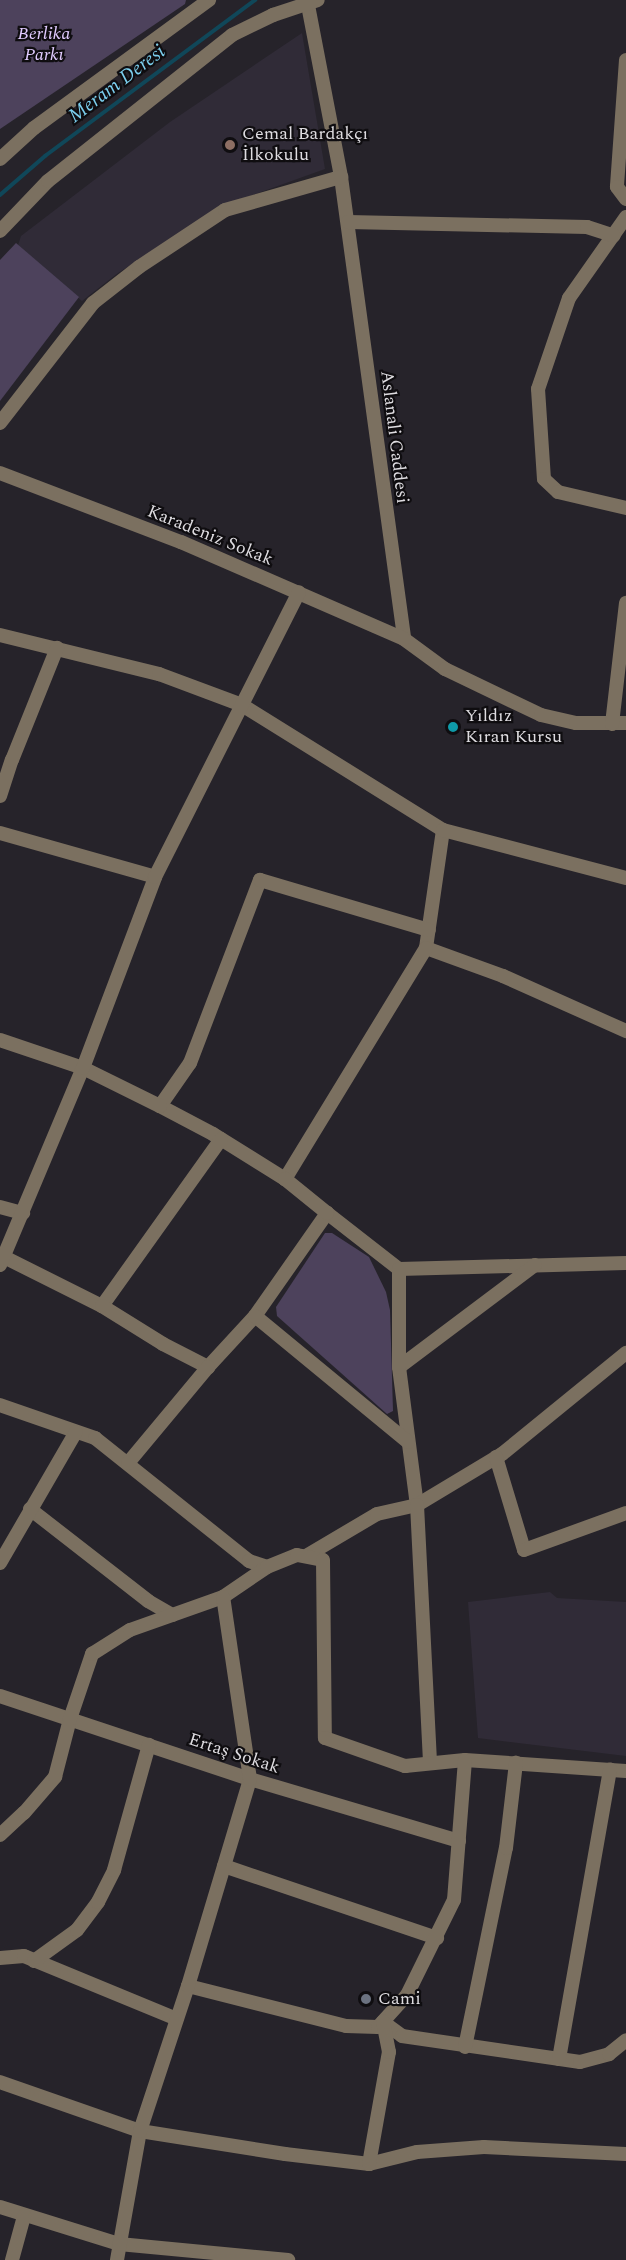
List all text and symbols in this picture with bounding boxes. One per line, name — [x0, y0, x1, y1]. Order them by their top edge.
park label: Berlika Parkı — [18, 24, 70, 66]
water label: Meram Deresi — [64, 40, 170, 128]
place label: Cemal Bardakçı İlkokulu — [242, 124, 368, 166]
marker: Cemal Bardakçı İlkokulu — [223, 138, 237, 152]
street label: Aslanali Caddesi — [375, 369, 413, 505]
street label: Karadeniz Sokak — [144, 501, 276, 571]
place label: Yıldız Kıran Kursu — [465, 706, 562, 748]
marker: Yıldız Kıran Kursu — [446, 720, 460, 734]
street label: Ertaş Sokak — [186, 1729, 282, 1779]
place label: Cami — [378, 1988, 421, 2010]
marker: Cami — [359, 1992, 373, 2006]

